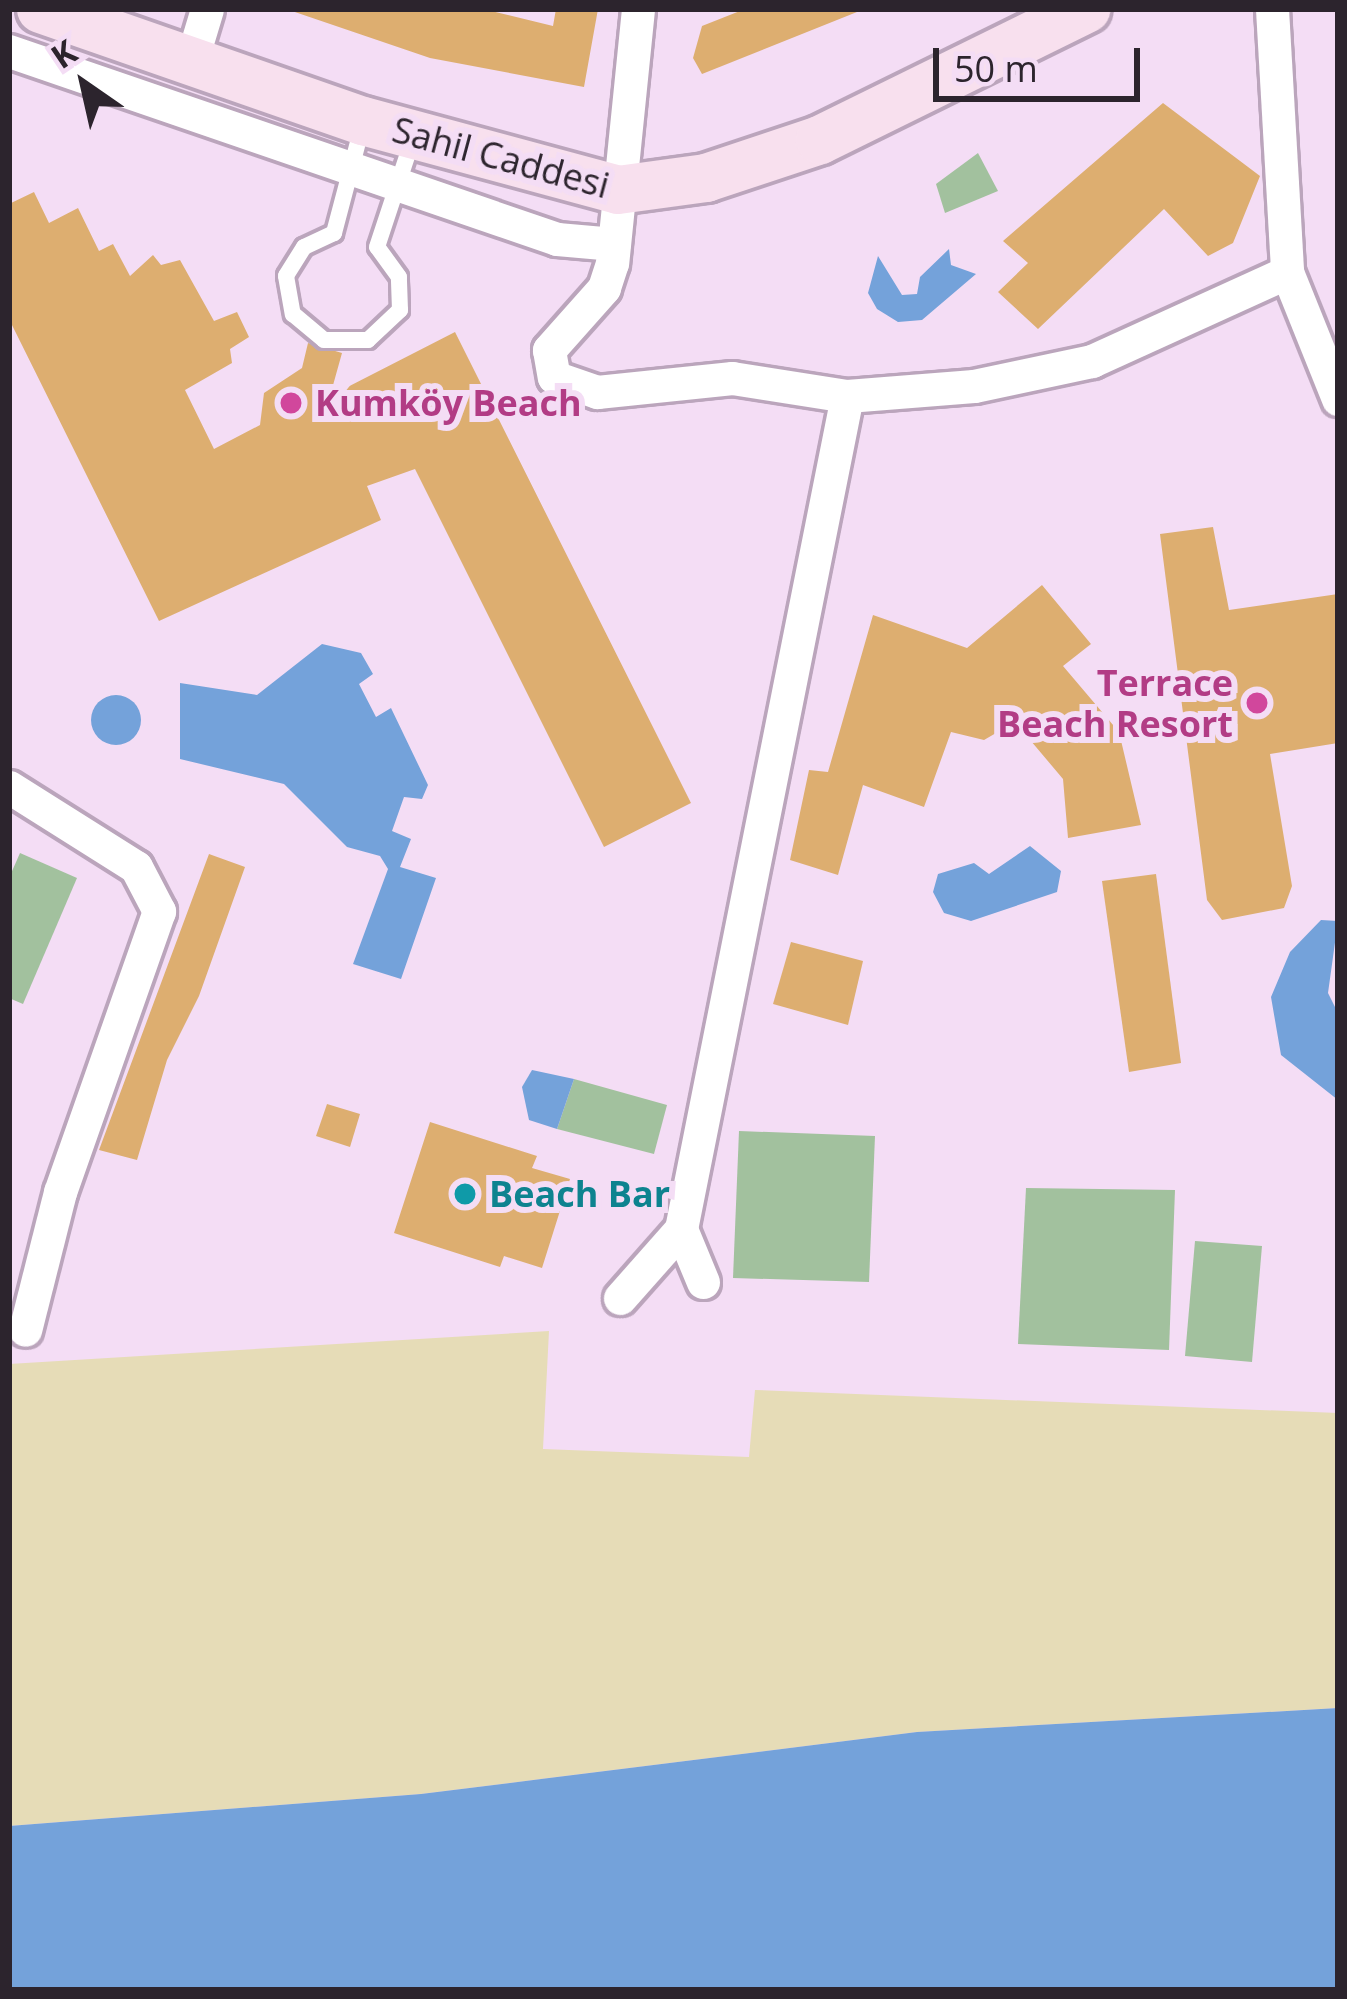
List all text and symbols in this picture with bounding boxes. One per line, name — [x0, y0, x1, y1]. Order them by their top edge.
north arrow — [24, 24, 144, 144]
scale bar — [939, 24, 1146, 98]
text: K — [42, 29, 85, 79]
text: 50 m — [954, 44, 1038, 93]
street label: Sahil Caddesi — [388, 107, 614, 207]
place label: Kumköy Beach — [315, 381, 582, 425]
marker: Kumköy Beach — [278, 390, 304, 416]
place label: Terrace Beach Resort — [997, 660, 1233, 745]
marker: Terrace Beach Resort — [1244, 690, 1270, 716]
place label: Beach Bar — [489, 1172, 670, 1216]
marker: Beach Bar — [452, 1181, 478, 1207]

